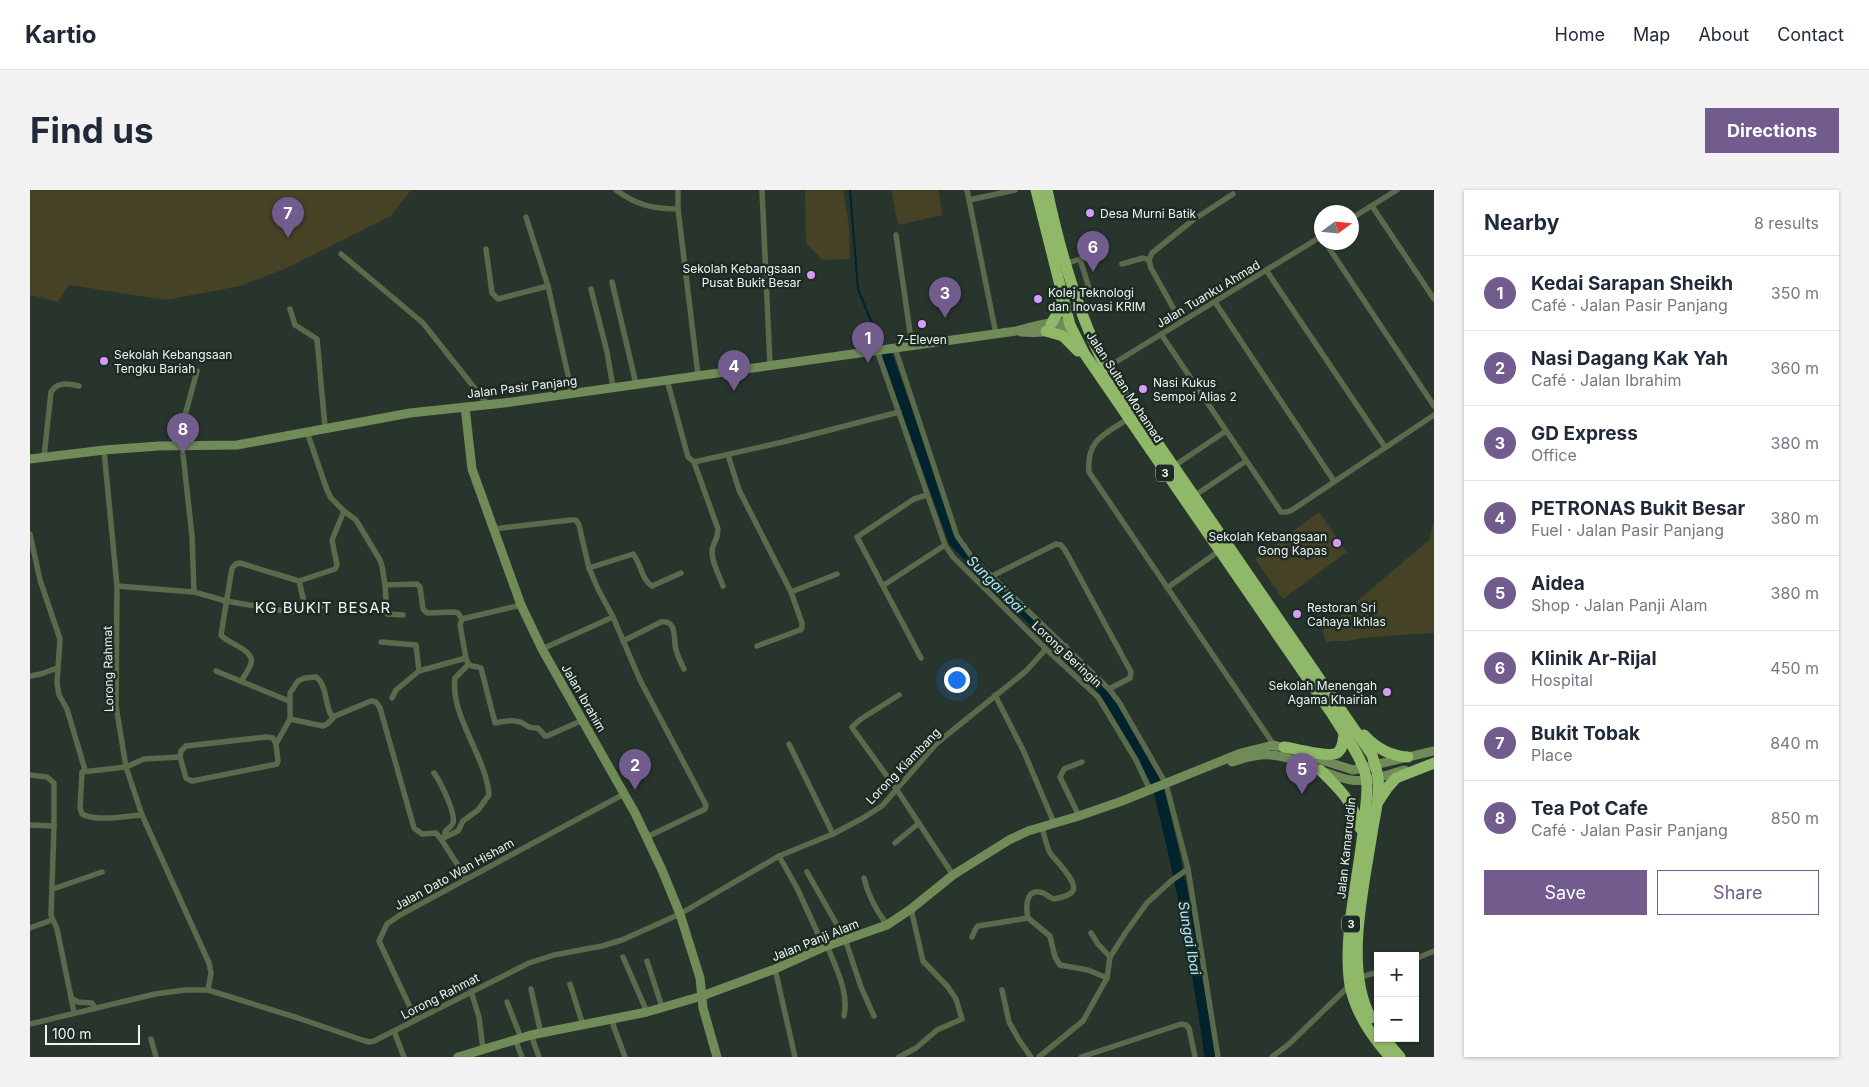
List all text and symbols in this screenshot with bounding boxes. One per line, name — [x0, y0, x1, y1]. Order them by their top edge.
text: Kartio — [25, 20, 96, 49]
text: Home — [1555, 24, 1605, 45]
text: Map — [1633, 24, 1670, 45]
text: About — [1698, 24, 1749, 45]
text: Contact — [1777, 24, 1844, 45]
button: Directions — [1705, 108, 1839, 153]
text: Find us — [30, 109, 154, 151]
pin: 7 — [272, 197, 304, 238]
north arrow — [1314, 205, 1359, 250]
place label: Desa Murni Batik — [1100, 206, 1197, 221]
marker: Desa Murni Batik — [1084, 207, 1096, 219]
text: Nearby — [1484, 210, 1559, 235]
text: 8 results — [1754, 213, 1819, 233]
pin: 6 — [1077, 231, 1109, 272]
street label: Jalan Tuanku Ahmad — [1153, 257, 1263, 331]
place label: Sekolah Kebangsaan Pusat Bukit Besar — [683, 261, 801, 290]
marker: Sekolah Kebangsaan Pusat Bukit Besar — [805, 269, 817, 281]
text: Kedai Sarapan Sheikh — [1531, 272, 1733, 295]
pin: 3 — [929, 277, 961, 318]
text: 1 — [1497, 283, 1503, 303]
text: 350 m — [1771, 283, 1819, 303]
place label: Kolej Teknologi dan Inovasi KRIM — [1048, 285, 1146, 314]
marker: Kolej Teknologi dan Inovasi KRIM — [1032, 293, 1044, 305]
text: Café · Jalan Pasir Panjang — [1531, 295, 1728, 315]
marker: 7-Eleven — [916, 318, 928, 330]
pin: 1 — [852, 322, 884, 363]
street label: Jalan Sultan Mohamad — [1084, 329, 1166, 445]
place label: 7-Eleven — [897, 332, 947, 347]
place label: Sekolah Kebangsaan Tengku Bariah — [114, 347, 232, 376]
text: Nasi Dagang Kak Yah — [1531, 347, 1728, 370]
pin: 4 — [718, 350, 750, 391]
marker: Sekolah Kebangsaan Tengku Bariah — [98, 355, 110, 367]
text: 2 — [1495, 358, 1505, 378]
text: 360 m — [1771, 358, 1819, 378]
text: Café · Jalan Ibrahim — [1531, 370, 1681, 390]
street label: Jalan Pasir Panjang — [466, 373, 578, 401]
place label: Nasi Kukus Sempoi Alias 2 — [1153, 375, 1237, 404]
marker: Nasi Kukus Sempoi Alias 2 — [1137, 383, 1149, 395]
pin: 8 — [167, 413, 199, 454]
text: GD Express — [1531, 422, 1638, 445]
text: 3 — [1495, 433, 1505, 453]
text: 380 m — [1771, 433, 1819, 453]
text: Office — [1531, 445, 1577, 465]
road number: 3 — [1156, 464, 1174, 482]
text: PETRONAS Bukit Besar — [1531, 497, 1745, 520]
text: 4 — [1495, 508, 1505, 528]
text: 380 m — [1771, 508, 1819, 528]
text: Fuel · Jalan Pasir Panjang — [1531, 520, 1724, 540]
place label: Sekolah Kebangsaan Gong Kapas — [1209, 529, 1327, 558]
marker: Sekolah Kebangsaan Gong Kapas — [1331, 537, 1343, 549]
water label: Sungai Ibai — [964, 552, 1029, 617]
text: Aidea — [1531, 572, 1585, 595]
text: 5 — [1495, 583, 1505, 603]
text: 380 m — [1771, 583, 1819, 603]
text: Shop · Jalan Panji Alam — [1531, 595, 1707, 615]
district label: KG BUKIT BESAR — [255, 598, 391, 617]
place label: Restoran Sri Cahaya Ikhlas — [1307, 600, 1386, 629]
marker: Restoran Sri Cahaya Ikhlas — [1291, 608, 1303, 620]
street label: Lorong Beringin — [1029, 618, 1105, 690]
street label: Lorong Rahmat — [100, 626, 116, 712]
text: Klinik Ar-Rijal — [1531, 647, 1657, 670]
text: 6 — [1495, 658, 1505, 678]
text: 450 m — [1770, 658, 1819, 678]
street label: Jalan Ibrahim — [558, 661, 610, 735]
your location — [944, 667, 970, 693]
text: Hospital — [1531, 670, 1593, 690]
place label: Sekolah Menengah Agama Khairiah — [1268, 678, 1377, 707]
marker: Sekolah Menengah Agama Khairiah — [1381, 686, 1393, 698]
text: Bukit Tobak — [1531, 722, 1640, 745]
street label: Lorong Kiambang — [863, 725, 943, 807]
text: 7 — [1495, 733, 1505, 753]
text: 840 m — [1770, 733, 1819, 753]
text: Place — [1531, 745, 1573, 765]
pin: 2 — [619, 749, 651, 790]
pin: 5 — [1286, 753, 1318, 794]
street label: Jalan Kamaruddin — [1333, 796, 1359, 900]
text: Tea Pot Cafe — [1531, 797, 1648, 820]
text: 8 — [1495, 808, 1505, 828]
text: 850 m — [1771, 808, 1819, 828]
text: Café · Jalan Pasir Panjang — [1531, 820, 1728, 840]
street label: Jalan Dato Wan Hisham — [392, 835, 516, 913]
button: Save — [1484, 870, 1647, 915]
button: Share — [1657, 870, 1819, 915]
water label: Sungai Ibai — [1175, 900, 1205, 977]
street label: Jalan Panji Alam — [769, 916, 861, 964]
road number: 3 — [1342, 916, 1360, 932]
map controls — [1374, 952, 1419, 1042]
button: + — [1374, 952, 1419, 997]
street label: Lorong Rahmat — [398, 970, 482, 1022]
button: − — [1374, 997, 1419, 1042]
scale bar — [45, 1022, 140, 1045]
text: 100 m — [52, 1025, 92, 1042]

